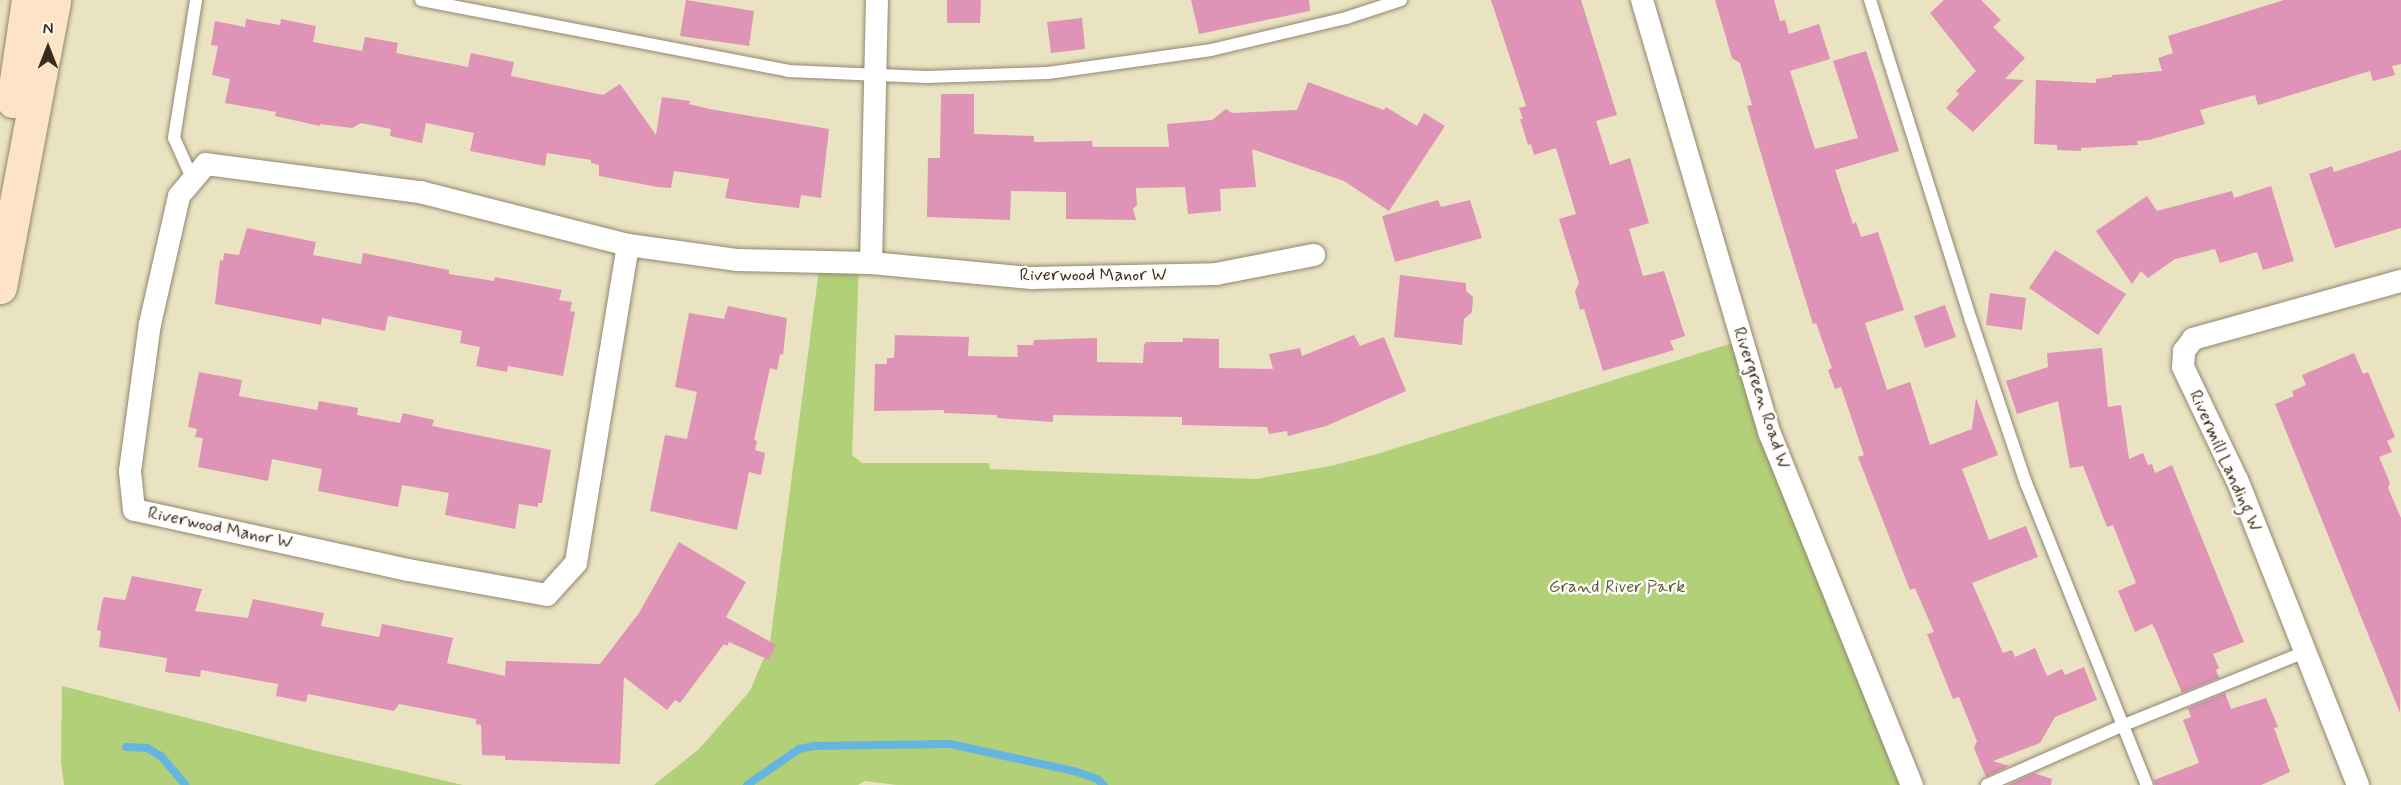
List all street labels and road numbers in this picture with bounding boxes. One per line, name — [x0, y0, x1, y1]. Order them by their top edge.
street label: Riverwood Manor W — [1017, 264, 1169, 286]
street label: Rivergreen Road W — [1728, 325, 1794, 471]
street label: Rivermill Landing W — [2184, 386, 2266, 536]
street label: Riverwood Manor W — [143, 502, 297, 554]

